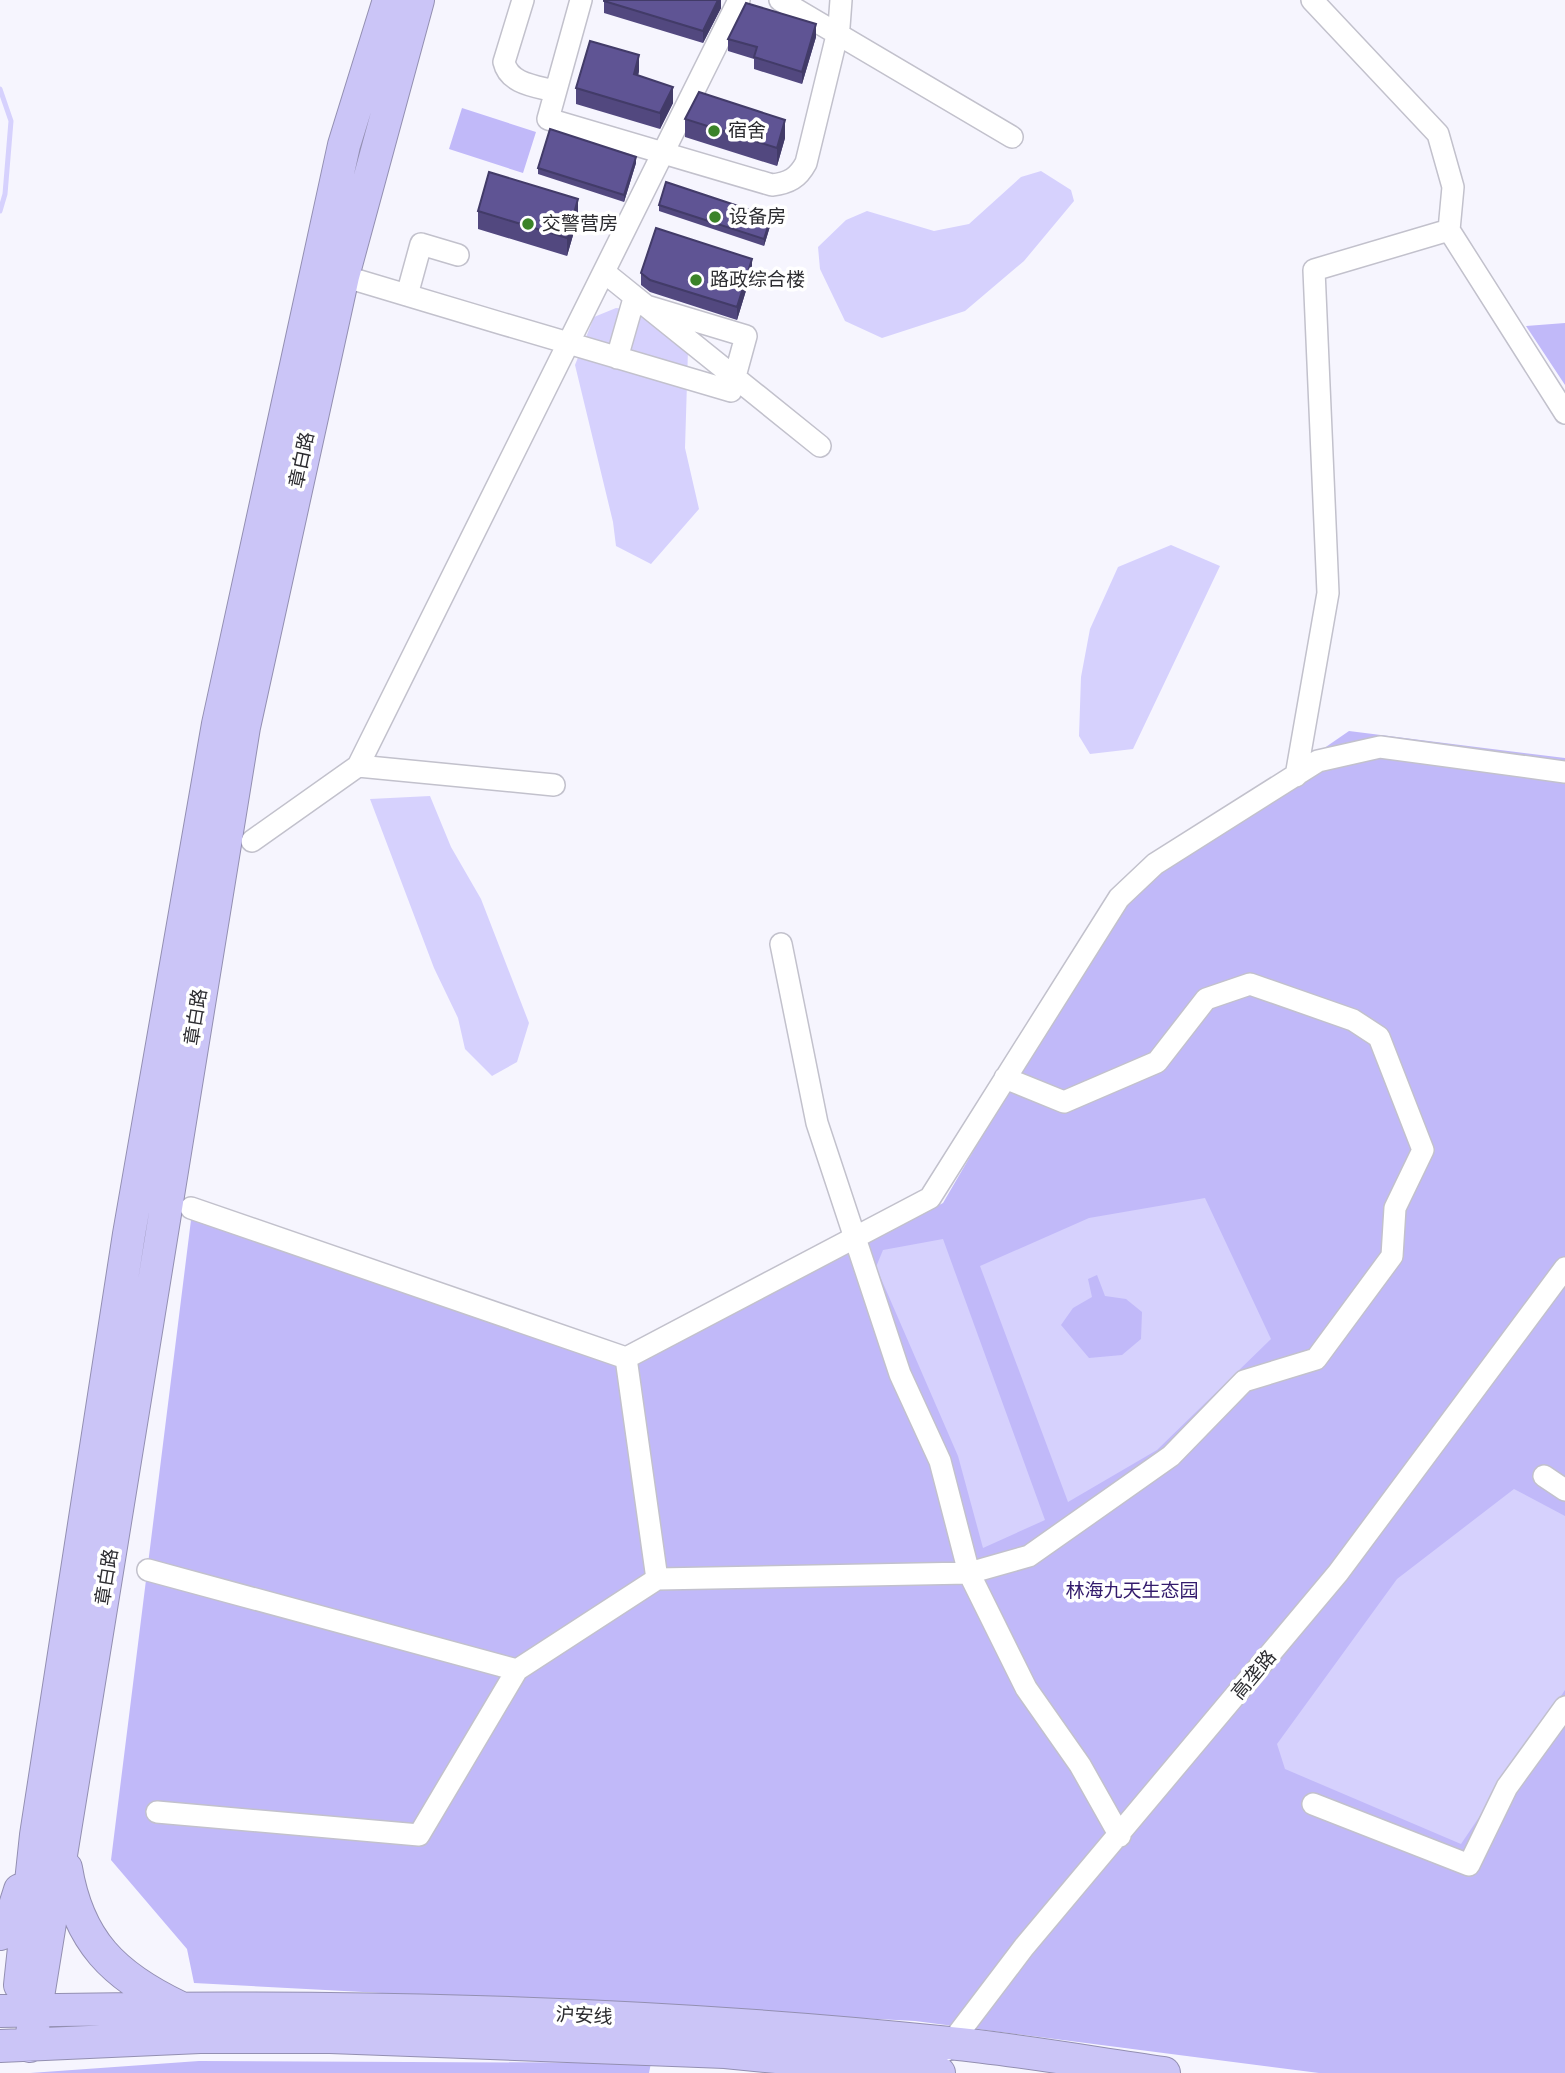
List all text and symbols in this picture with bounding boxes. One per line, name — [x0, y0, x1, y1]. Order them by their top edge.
place label: 宿舍 — [728, 118, 766, 144]
marker: 宿舍 — [706, 123, 722, 139]
place label: 设备房 — [729, 204, 786, 230]
marker: 设备房 — [707, 209, 723, 225]
place label: 交警营房 — [542, 211, 618, 237]
marker: 交警营房 — [520, 216, 536, 232]
place label: 路政综合楼 — [710, 267, 805, 293]
marker: 路政综合楼 — [688, 272, 704, 288]
street label: 章白路 — [283, 429, 321, 491]
street label: 章白路 — [179, 987, 213, 1047]
street label: 章白路 — [90, 1547, 124, 1607]
park label: 林海九天生态园 — [1065, 1578, 1199, 1604]
street label: 高垄路 — [1226, 1645, 1282, 1705]
street label: 沪安线 — [555, 2002, 613, 2030]

